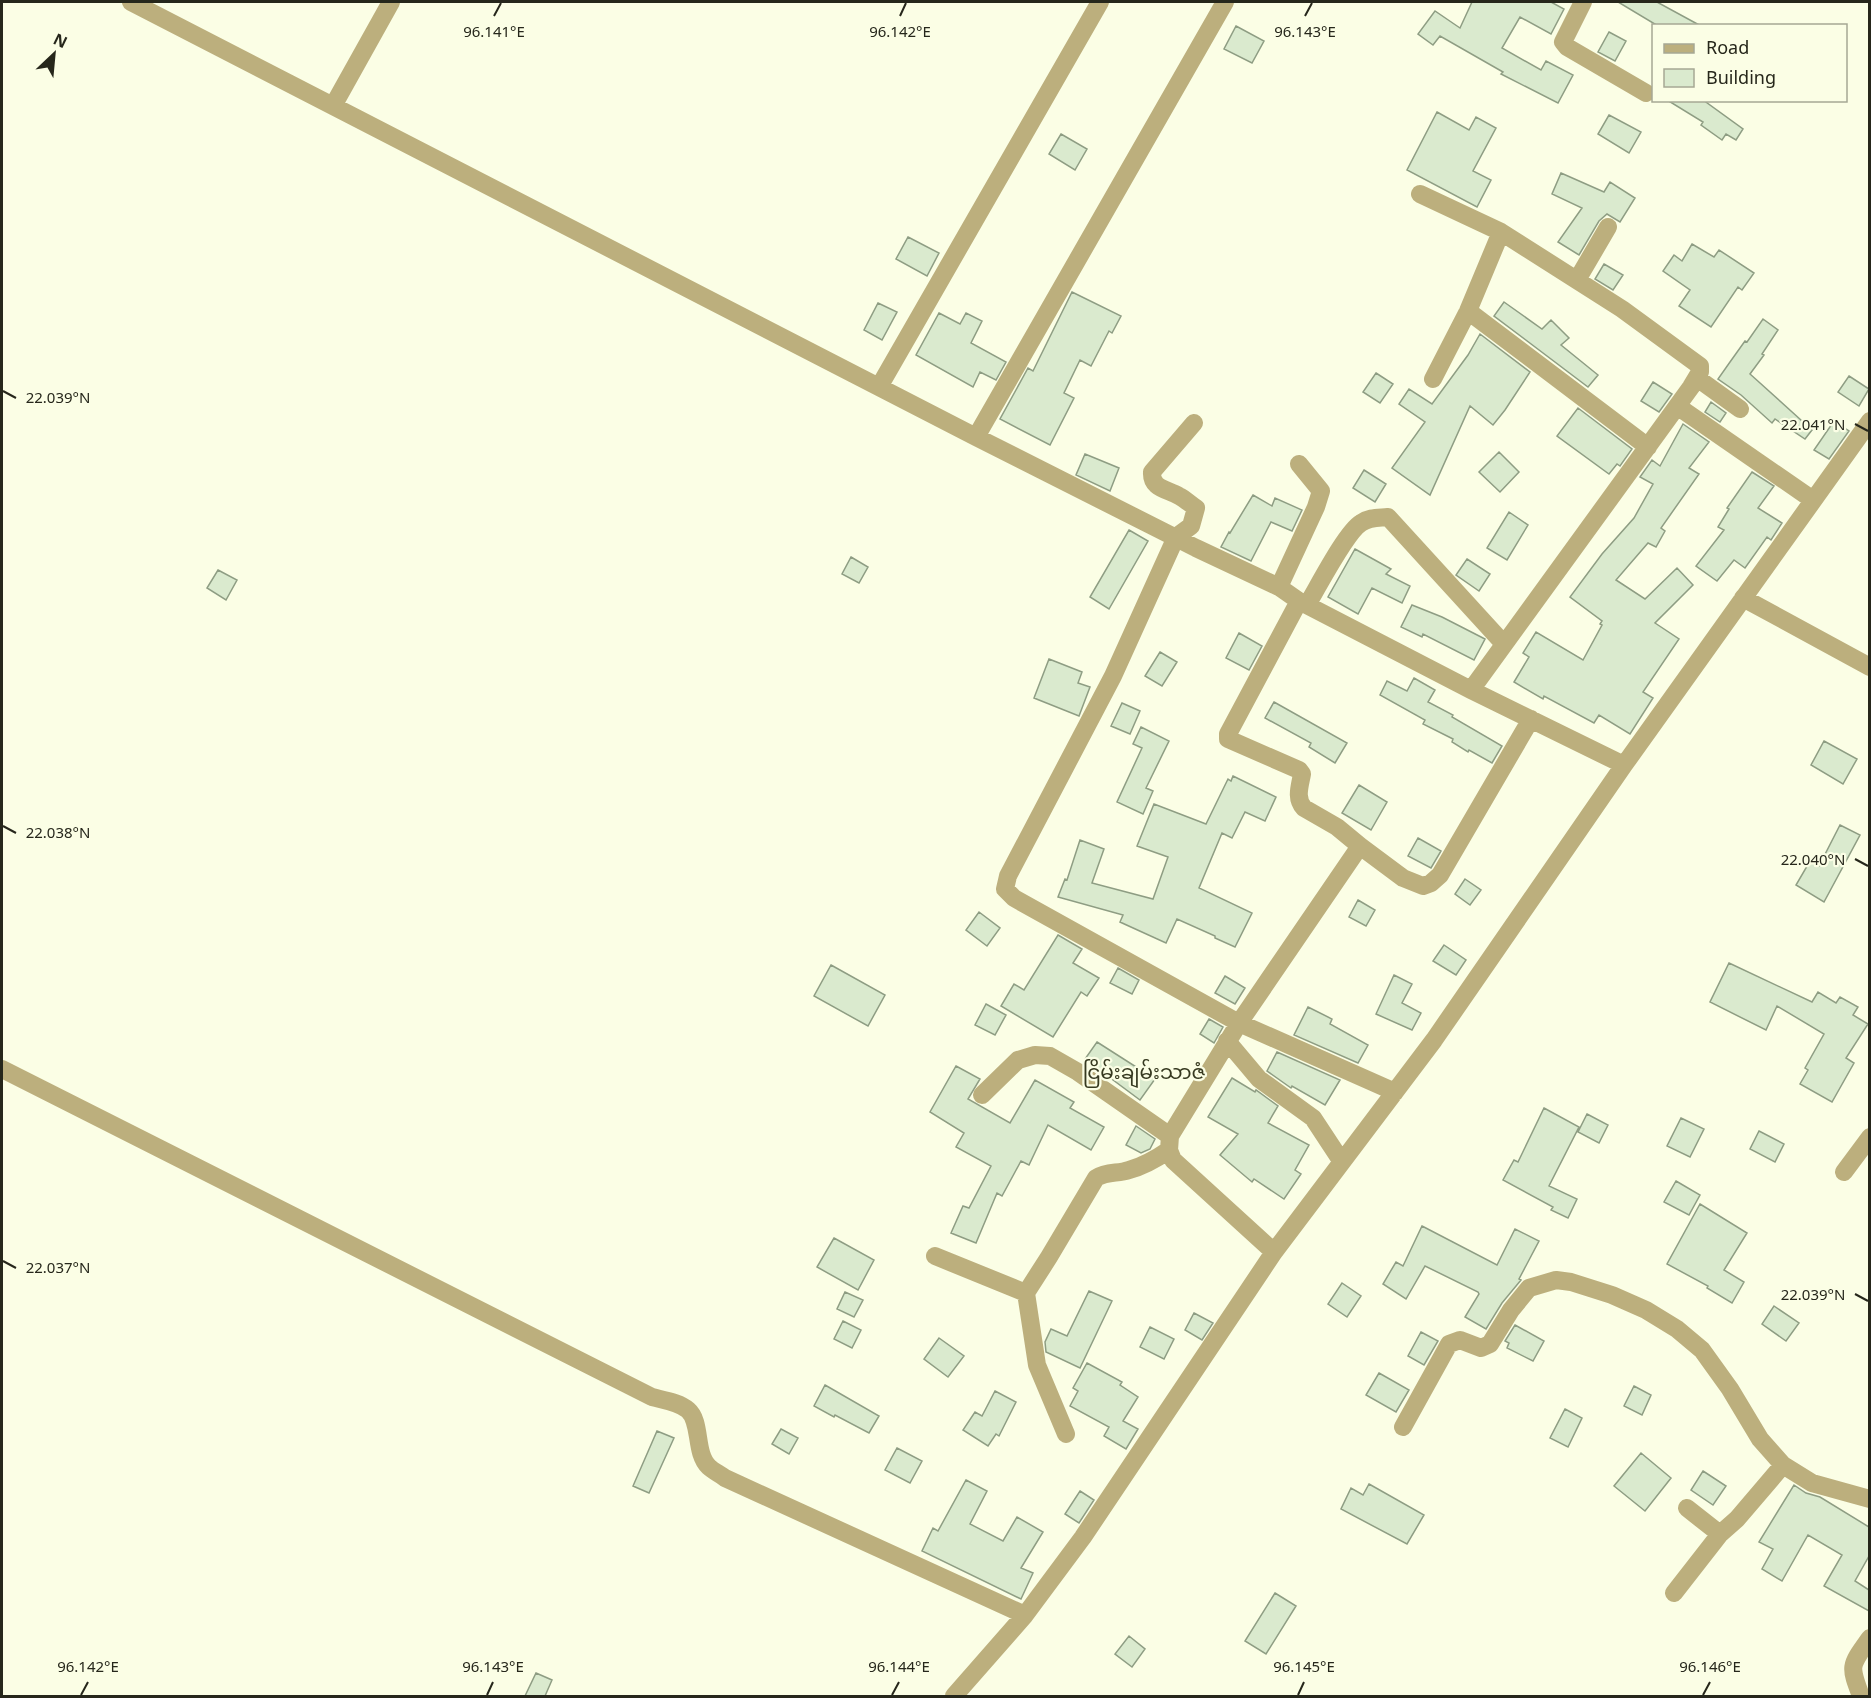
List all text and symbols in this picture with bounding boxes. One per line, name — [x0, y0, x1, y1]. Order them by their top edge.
text: 96.141°E — [463, 21, 525, 41]
text: 96.142°E — [869, 21, 931, 41]
text: 96.143°E — [1274, 21, 1336, 41]
north arrow — [24, 24, 84, 84]
legend — [1652, 24, 1847, 102]
text: N — [50, 28, 71, 53]
text: Road — [1706, 35, 1749, 59]
text: Building — [1706, 65, 1776, 89]
text: 22.039°N — [26, 387, 90, 407]
text: 22.041°N — [1781, 414, 1845, 434]
text: 22.038°N — [26, 822, 90, 842]
text: 22.040°N — [1781, 849, 1845, 869]
district label: ငြိမ်းချမ်းသာဇံ — [1083, 1058, 1206, 1088]
text: 22.037°N — [26, 1257, 90, 1277]
text: 22.039°N — [1781, 1284, 1845, 1304]
text: 96.142°E — [57, 1656, 119, 1676]
text: 96.143°E — [462, 1656, 524, 1676]
text: 96.144°E — [868, 1656, 930, 1676]
text: 96.145°E — [1273, 1656, 1335, 1676]
text: 96.146°E — [1679, 1656, 1741, 1676]

